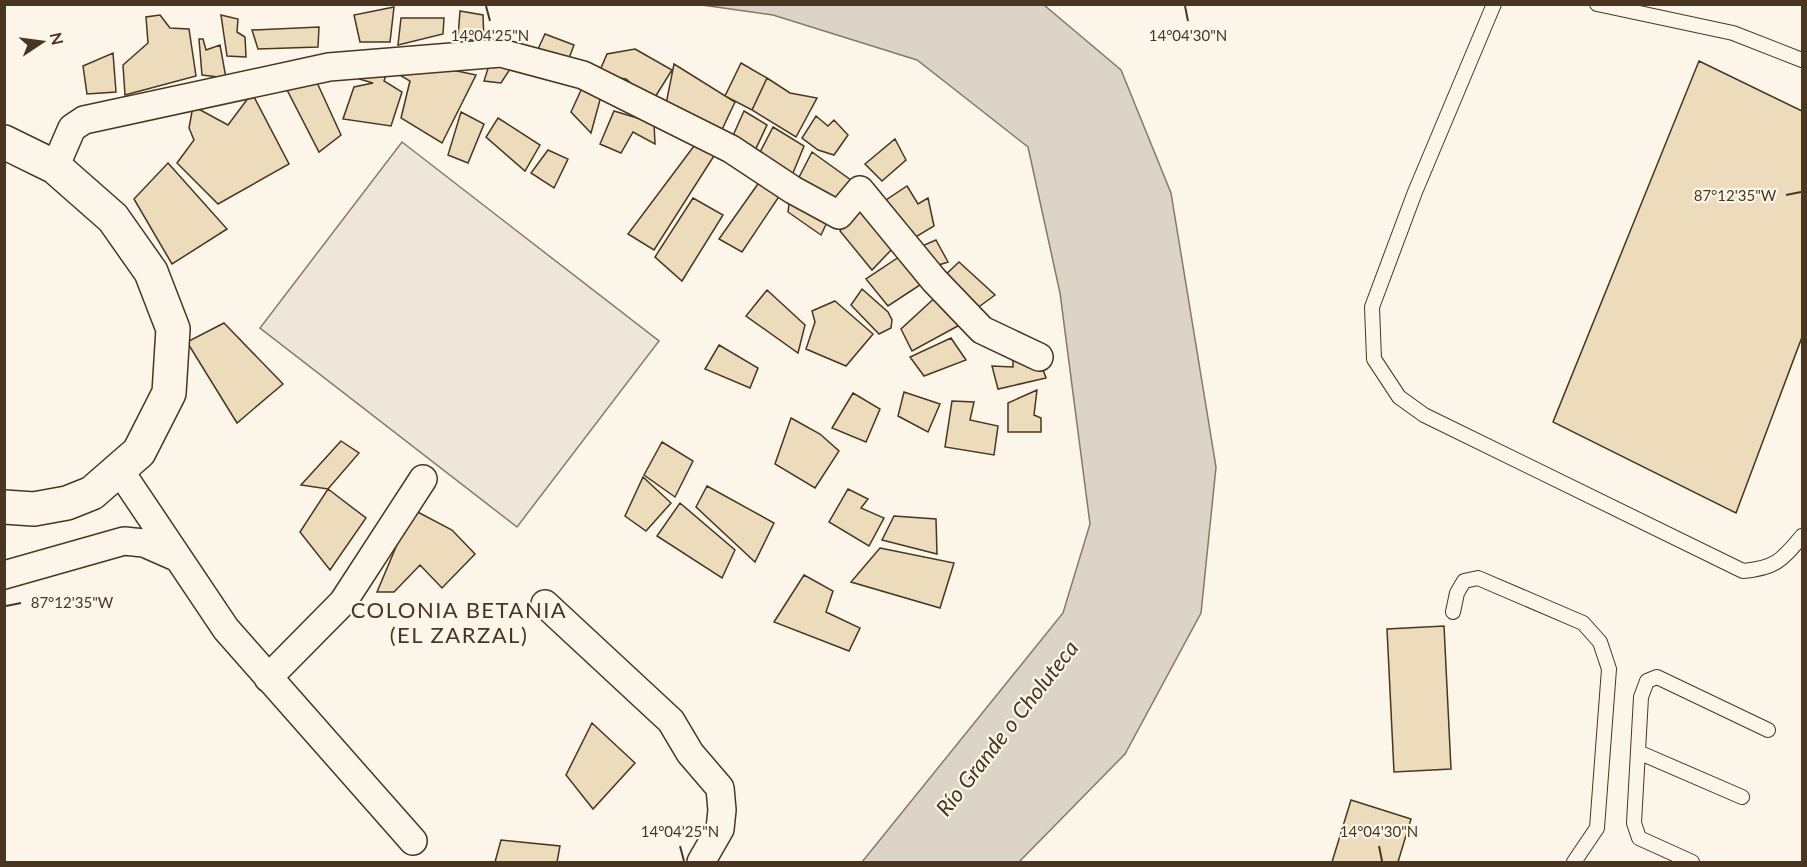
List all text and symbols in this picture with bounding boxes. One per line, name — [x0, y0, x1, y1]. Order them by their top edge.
north arrow — [12, 12, 72, 72]
text: 14°04'25"N — [451, 26, 529, 44]
text: 14°04'30"N — [1149, 26, 1227, 44]
text: N — [46, 30, 68, 47]
text: 87°12'35"W — [1694, 186, 1777, 204]
text: 87°12'35"W — [31, 593, 114, 611]
district label: COLONIA BETANIA (EL ZARZAL) — [351, 596, 567, 648]
water label: Río Grande o Choluteca — [930, 635, 1084, 821]
text: 14°04'25"N — [641, 822, 719, 840]
text: 14°04'30"N — [1340, 822, 1418, 840]

